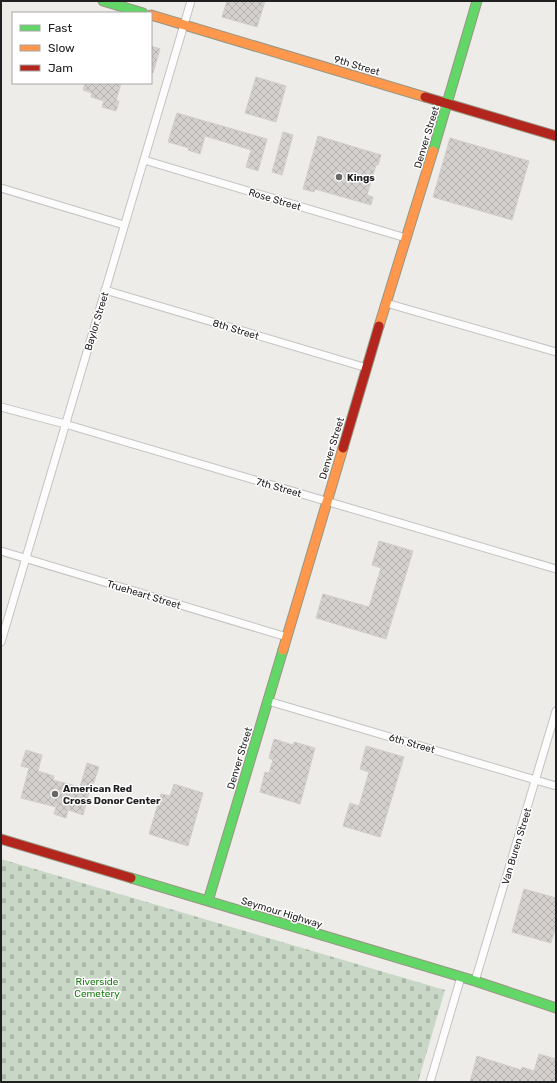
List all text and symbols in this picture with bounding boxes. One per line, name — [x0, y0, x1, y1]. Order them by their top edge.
legend — [12, 12, 152, 84]
text: Fast — [48, 21, 72, 35]
text: Slow — [48, 41, 75, 55]
street label: 9th Street — [332, 53, 381, 79]
text: Jam — [48, 61, 73, 75]
street label: Denver Street — [412, 105, 442, 170]
marker: Kings — [334, 172, 344, 182]
place label: Kings — [347, 172, 375, 184]
street label: Rose Street — [247, 186, 303, 214]
street label: Baylor Street — [82, 290, 112, 352]
street label: 8th Street — [211, 317, 260, 343]
street label: Denver Street — [317, 416, 347, 481]
street label: 7th Street — [255, 476, 303, 500]
street label: Trueheart Street — [105, 578, 182, 612]
street label: Denver Street — [225, 726, 255, 791]
street label: 6th Street — [387, 732, 436, 756]
place label: American Red Cross Donor Center — [63, 783, 161, 807]
marker: American Red Cross Donor Center — [50, 789, 60, 799]
street label: Van Buren Street — [500, 806, 534, 886]
street label: Seymour Highway — [240, 895, 324, 931]
park label: Riverside Cemetery — [74, 976, 120, 1000]

